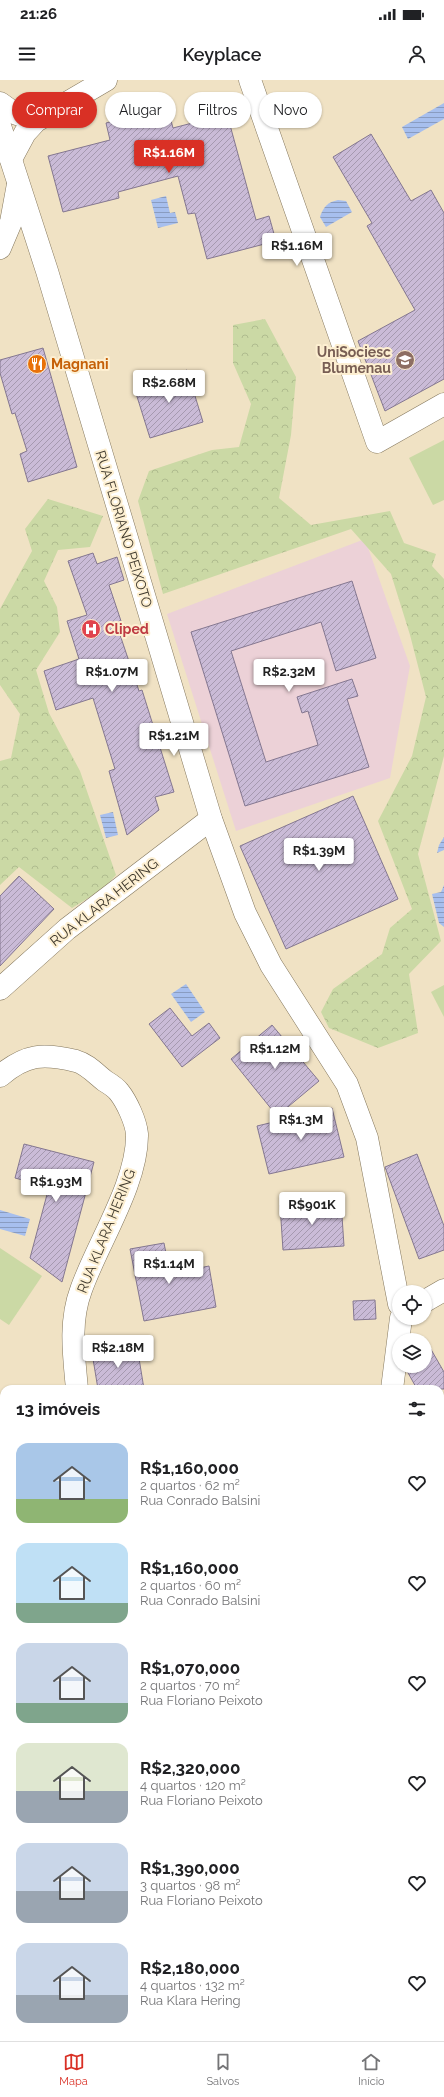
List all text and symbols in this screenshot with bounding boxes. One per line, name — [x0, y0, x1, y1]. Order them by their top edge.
text: 21:26 — [20, 5, 57, 23]
icon: menu — [16, 43, 38, 65]
icon: person — [406, 43, 428, 65]
text: Keyplace — [182, 44, 262, 65]
chip: Comprar — [12, 92, 97, 128]
chip: Alugar — [105, 92, 176, 128]
chip: Filtros — [184, 92, 251, 128]
chip: Novo — [259, 92, 322, 128]
pin: R$1.16M — [132, 140, 206, 174]
text: R$1.16M — [143, 145, 195, 160]
pin: R$1.16M — [260, 233, 334, 267]
text: R$1.16M — [271, 238, 323, 253]
place label: UniSociesc Blumenau — [317, 344, 391, 376]
school or university icon: UniSociesc Blumenau — [394, 349, 416, 371]
restaurant icon: Magnani — [26, 353, 48, 375]
place label: Magnani — [51, 356, 108, 372]
pin: R$2.68M — [132, 370, 206, 404]
text: R$2.68M — [142, 375, 196, 390]
street label: RUA FLORIANO PEIXOTO — [92, 449, 156, 609]
hospital icon: Cliped — [80, 618, 102, 640]
place label: Cliped — [105, 621, 149, 637]
pin: R$1.07M — [75, 659, 149, 693]
pin: R$2.32M — [252, 659, 326, 693]
text: R$1.07M — [86, 664, 138, 679]
text: R$2.32M — [263, 664, 315, 679]
pin: R$1.21M — [137, 723, 211, 757]
text: R$1.21M — [148, 728, 200, 743]
pin: R$1.39M — [282, 838, 356, 872]
text: R$1.39M — [293, 843, 345, 858]
street label: RUA KLARA HERING — [47, 855, 161, 949]
pin: R$1.12M — [238, 1036, 312, 1070]
text: R$1.12M — [249, 1041, 301, 1056]
pin: R$1.3M — [268, 1107, 334, 1141]
text: R$1.3M — [279, 1112, 323, 1127]
street label: RUA KLARA HERING — [74, 1167, 138, 1295]
pin: R$1.93M — [19, 1169, 93, 1203]
text: R$1.93M — [30, 1174, 82, 1189]
pin: R$901K — [279, 1192, 345, 1226]
text: R$901K — [288, 1197, 336, 1212]
pin: R$1.14M — [132, 1251, 206, 1285]
text: R$1.14M — [143, 1256, 195, 1271]
map controls — [392, 1285, 432, 1373]
button: locate — [392, 1285, 432, 1325]
button: layers — [392, 1333, 432, 1373]
pin: R$2.18M — [81, 1335, 155, 1369]
text: R$2.18M — [92, 1340, 144, 1355]
icon: filters — [406, 1398, 428, 1420]
text: 13 imóveis — [16, 1399, 100, 1419]
text: R$1,160,000 — [140, 1458, 239, 1478]
icon: home — [48, 1459, 96, 1507]
icon: heart — [406, 1472, 428, 1494]
text: 2 quartos · 62 m² — [140, 1478, 240, 1493]
text: Rua Conrado Balsini — [140, 1493, 260, 1508]
text: R$1,160,000 — [140, 1558, 239, 1578]
icon: home — [48, 1559, 96, 1607]
icon: heart — [406, 1572, 428, 1594]
text: 2 quartos · 60 m² — [140, 1578, 241, 1593]
text: Rua Conrado Balsini — [140, 1593, 260, 1608]
text: R$1,070,000 — [140, 1658, 240, 1678]
icon: home — [48, 1659, 96, 1707]
icon: heart — [406, 1672, 428, 1694]
text: 2 quartos · 70 m² — [140, 1678, 240, 1693]
text: Rua Floriano Peixoto — [140, 1693, 263, 1708]
text: R$2,320,000 — [140, 1758, 240, 1778]
icon: home — [48, 1759, 96, 1807]
icon: heart — [406, 1772, 428, 1794]
text: 4 quartos · 120 m² — [140, 1778, 246, 1793]
text: Rua Floriano Peixoto — [140, 1793, 263, 1808]
text: R$1,390,000 — [140, 1858, 240, 1878]
icon: home — [48, 1859, 96, 1907]
icon: heart — [406, 1872, 428, 1894]
text: 3 quartos · 98 m² — [140, 1878, 241, 1893]
text: Rua Floriano Peixoto — [140, 1893, 263, 1908]
text: R$2,180,000 — [140, 1958, 240, 1978]
icon: home — [48, 1959, 96, 2007]
icon: heart — [406, 1972, 428, 1994]
text: 4 quartos · 132 m² — [140, 1978, 245, 1993]
text: Rua Klara Hering — [140, 1993, 241, 2008]
tab: Mapa — [59, 2051, 88, 2088]
tab: Salvos — [206, 2051, 239, 2088]
tab: Início — [358, 2051, 385, 2088]

